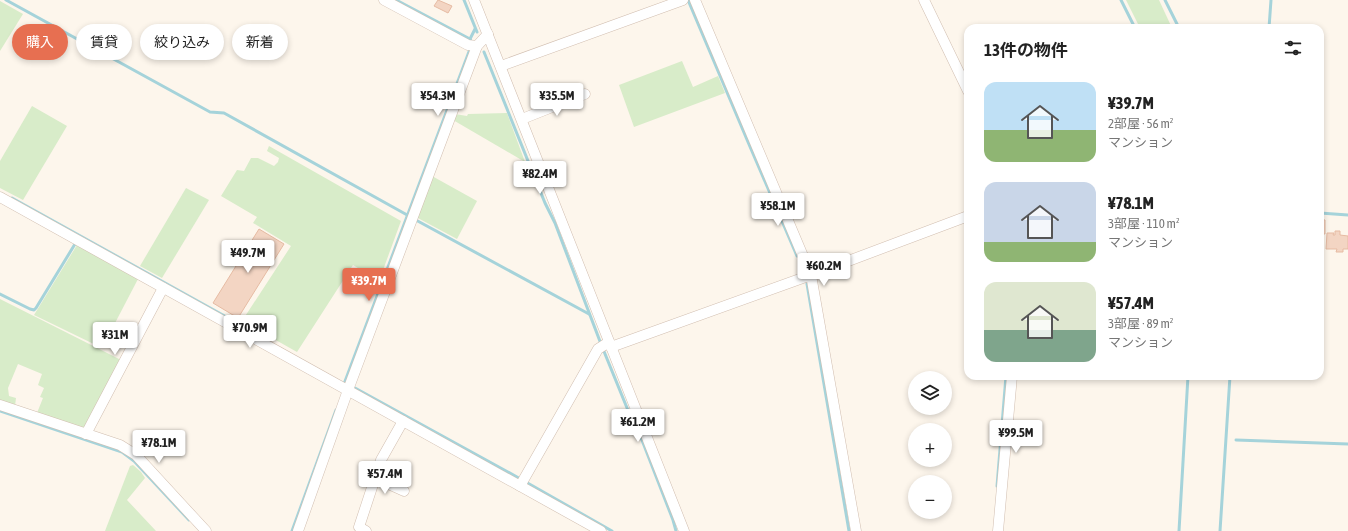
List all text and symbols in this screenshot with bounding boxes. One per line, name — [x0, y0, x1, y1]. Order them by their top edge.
chip: 購入 — [12, 24, 68, 60]
chip: 賃貸 — [76, 24, 132, 60]
chip: 絞り込み — [140, 24, 224, 60]
chip: 新着 — [232, 24, 288, 60]
icon: filters — [1282, 37, 1304, 59]
text: 13件の物件 — [984, 40, 1068, 60]
pin: ¥54.3M — [405, 83, 471, 117]
pin: ¥35.5M — [524, 83, 590, 117]
text: ¥54.3M — [420, 88, 456, 103]
text: ¥35.5M — [539, 88, 575, 103]
text: ¥39.7M — [1108, 93, 1154, 113]
icon: home — [1016, 98, 1064, 146]
text: 2部屋 · 56 m² — [1108, 116, 1173, 131]
text: マンション — [1108, 135, 1173, 150]
pin: ¥82.4M — [507, 161, 573, 195]
text: ¥82.4M — [522, 166, 558, 181]
pin: ¥58.1M — [745, 193, 811, 227]
text: ¥78.1M — [1108, 193, 1154, 213]
text: ¥58.1M — [760, 198, 796, 213]
icon: home — [1016, 198, 1064, 246]
text: 3部屋 · 110 m² — [1108, 216, 1180, 231]
text: マンション — [1108, 235, 1173, 250]
pin: ¥49.7M — [215, 240, 281, 274]
text: ¥49.7M — [230, 245, 266, 260]
pin: ¥60.2M — [791, 253, 857, 287]
text: ¥60.2M — [806, 258, 842, 273]
pin: ¥39.7M — [336, 268, 402, 302]
text: ¥39.7M — [351, 273, 387, 288]
text: ¥57.4M — [1108, 293, 1154, 313]
icon: home — [1016, 298, 1064, 346]
pin: ¥70.9M — [217, 315, 283, 349]
text: 3部屋 · 89 m² — [1108, 316, 1173, 331]
text: ¥70.9M — [232, 320, 268, 335]
pin: ¥31M — [91, 322, 139, 356]
text: ¥31M — [102, 327, 128, 342]
text: マンション — [1108, 335, 1173, 350]
map controls — [908, 371, 952, 519]
button: layers — [908, 371, 952, 415]
pin: ¥61.2M — [605, 409, 671, 443]
text: ¥61.2M — [620, 414, 656, 429]
pin: ¥99.5M — [983, 420, 1049, 454]
button: + — [908, 423, 952, 467]
text: ¥99.5M — [998, 425, 1034, 440]
pin: ¥78.1M — [126, 430, 192, 464]
text: ¥78.1M — [141, 435, 177, 450]
pin: ¥57.4M — [352, 461, 418, 495]
text: ¥57.4M — [367, 466, 403, 481]
button: − — [908, 475, 952, 519]

